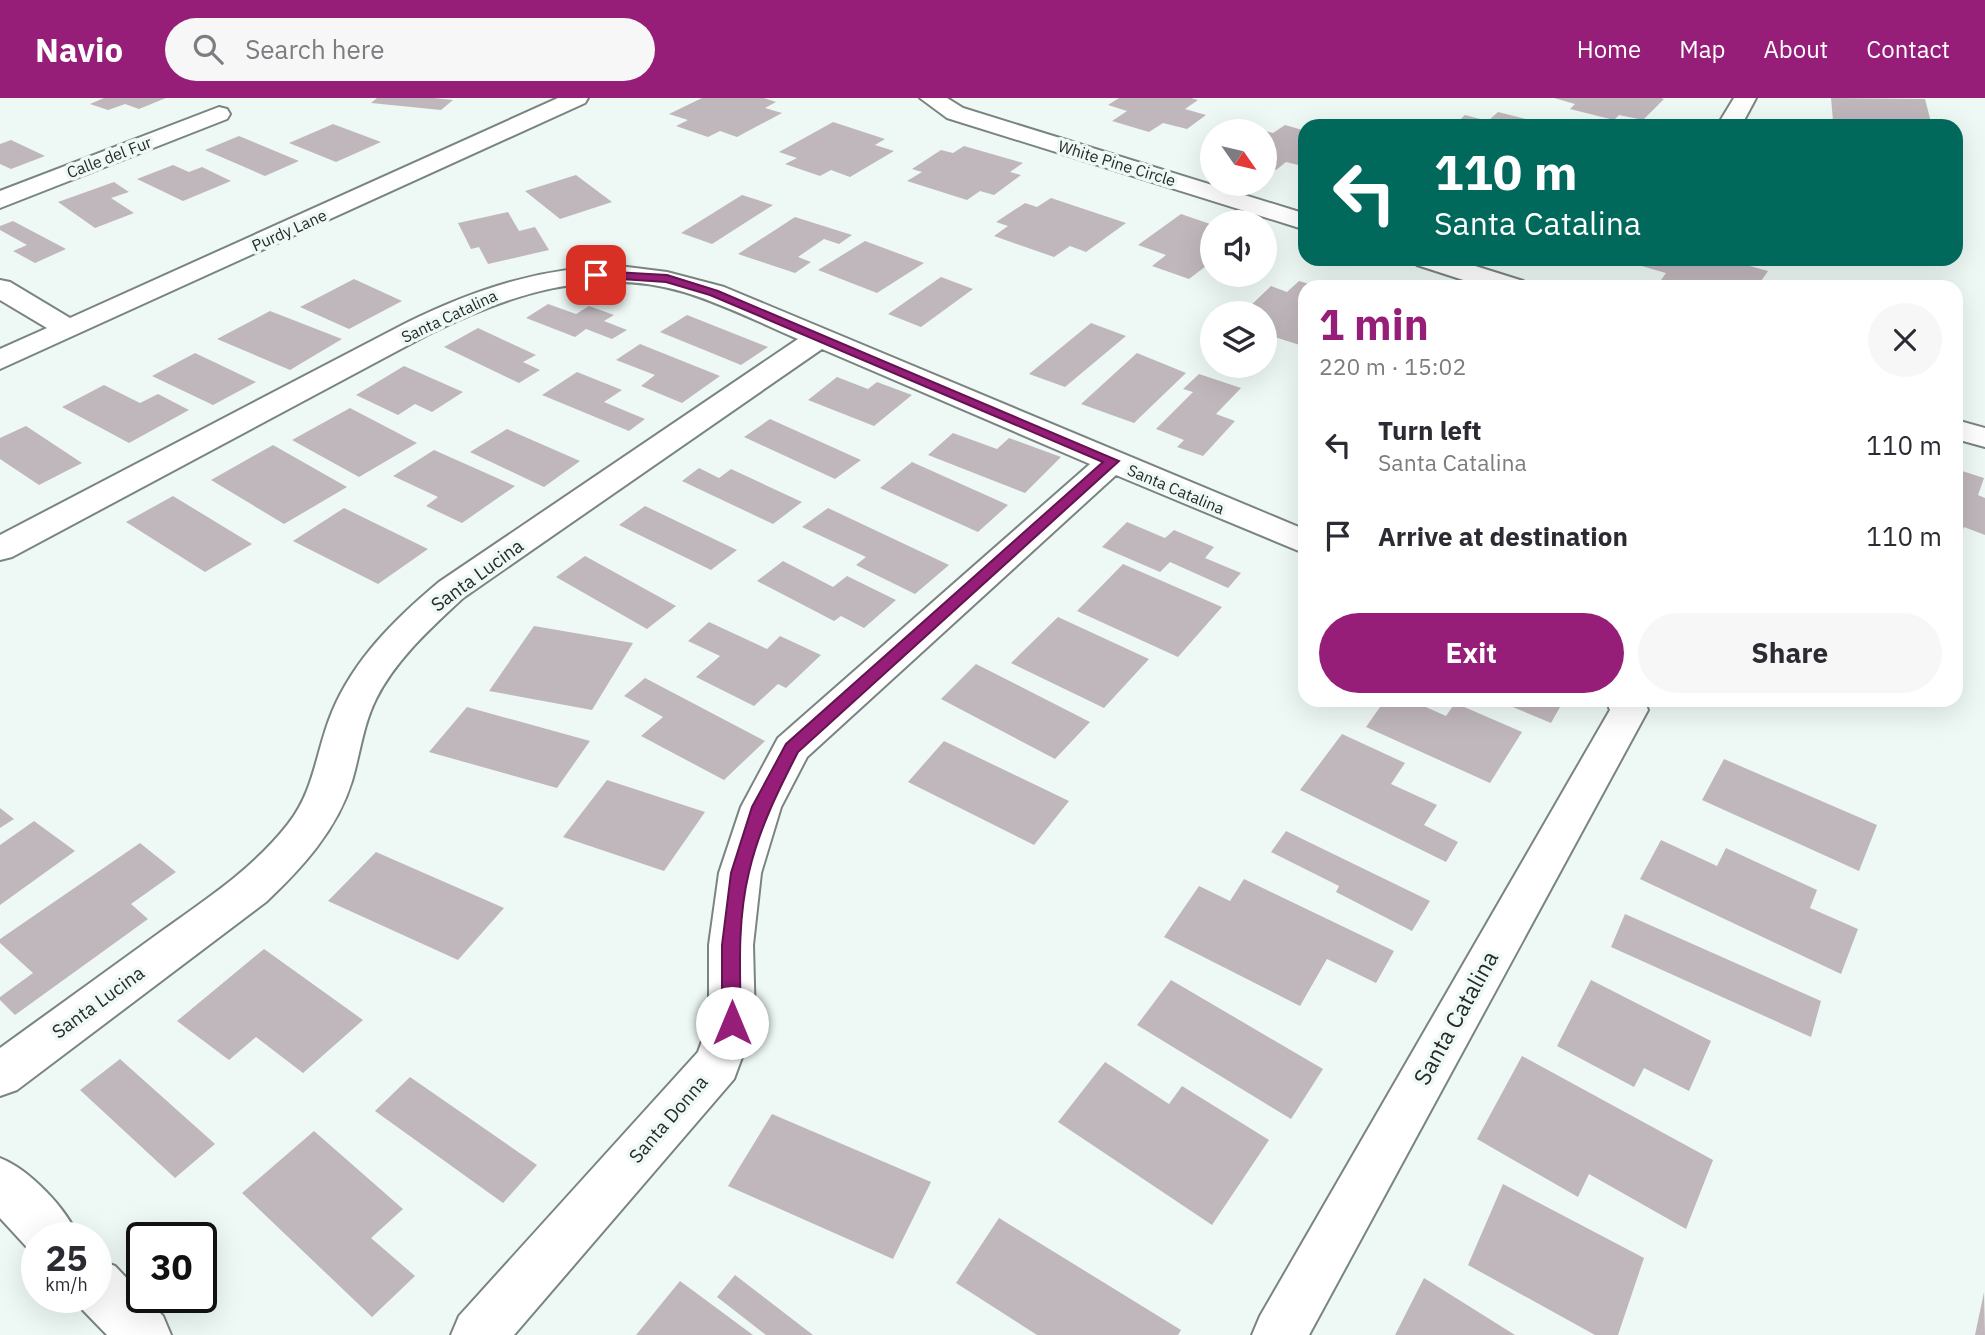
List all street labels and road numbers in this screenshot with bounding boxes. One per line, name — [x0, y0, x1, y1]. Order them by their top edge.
street label: Calle del Fur — [64, 132, 154, 182]
street label: White Pine Circle — [1056, 136, 1178, 190]
street label: Purdy Lane — [248, 205, 330, 255]
street label: Santa Catalina — [398, 285, 501, 347]
street label: Santa Catalina — [1124, 460, 1228, 519]
street label: Santa Lucina — [426, 533, 528, 617]
street label: Santa Catalina — [1406, 945, 1504, 1090]
street label: Santa Lucina — [47, 960, 149, 1044]
street label: Santa Donna — [623, 1070, 713, 1168]

